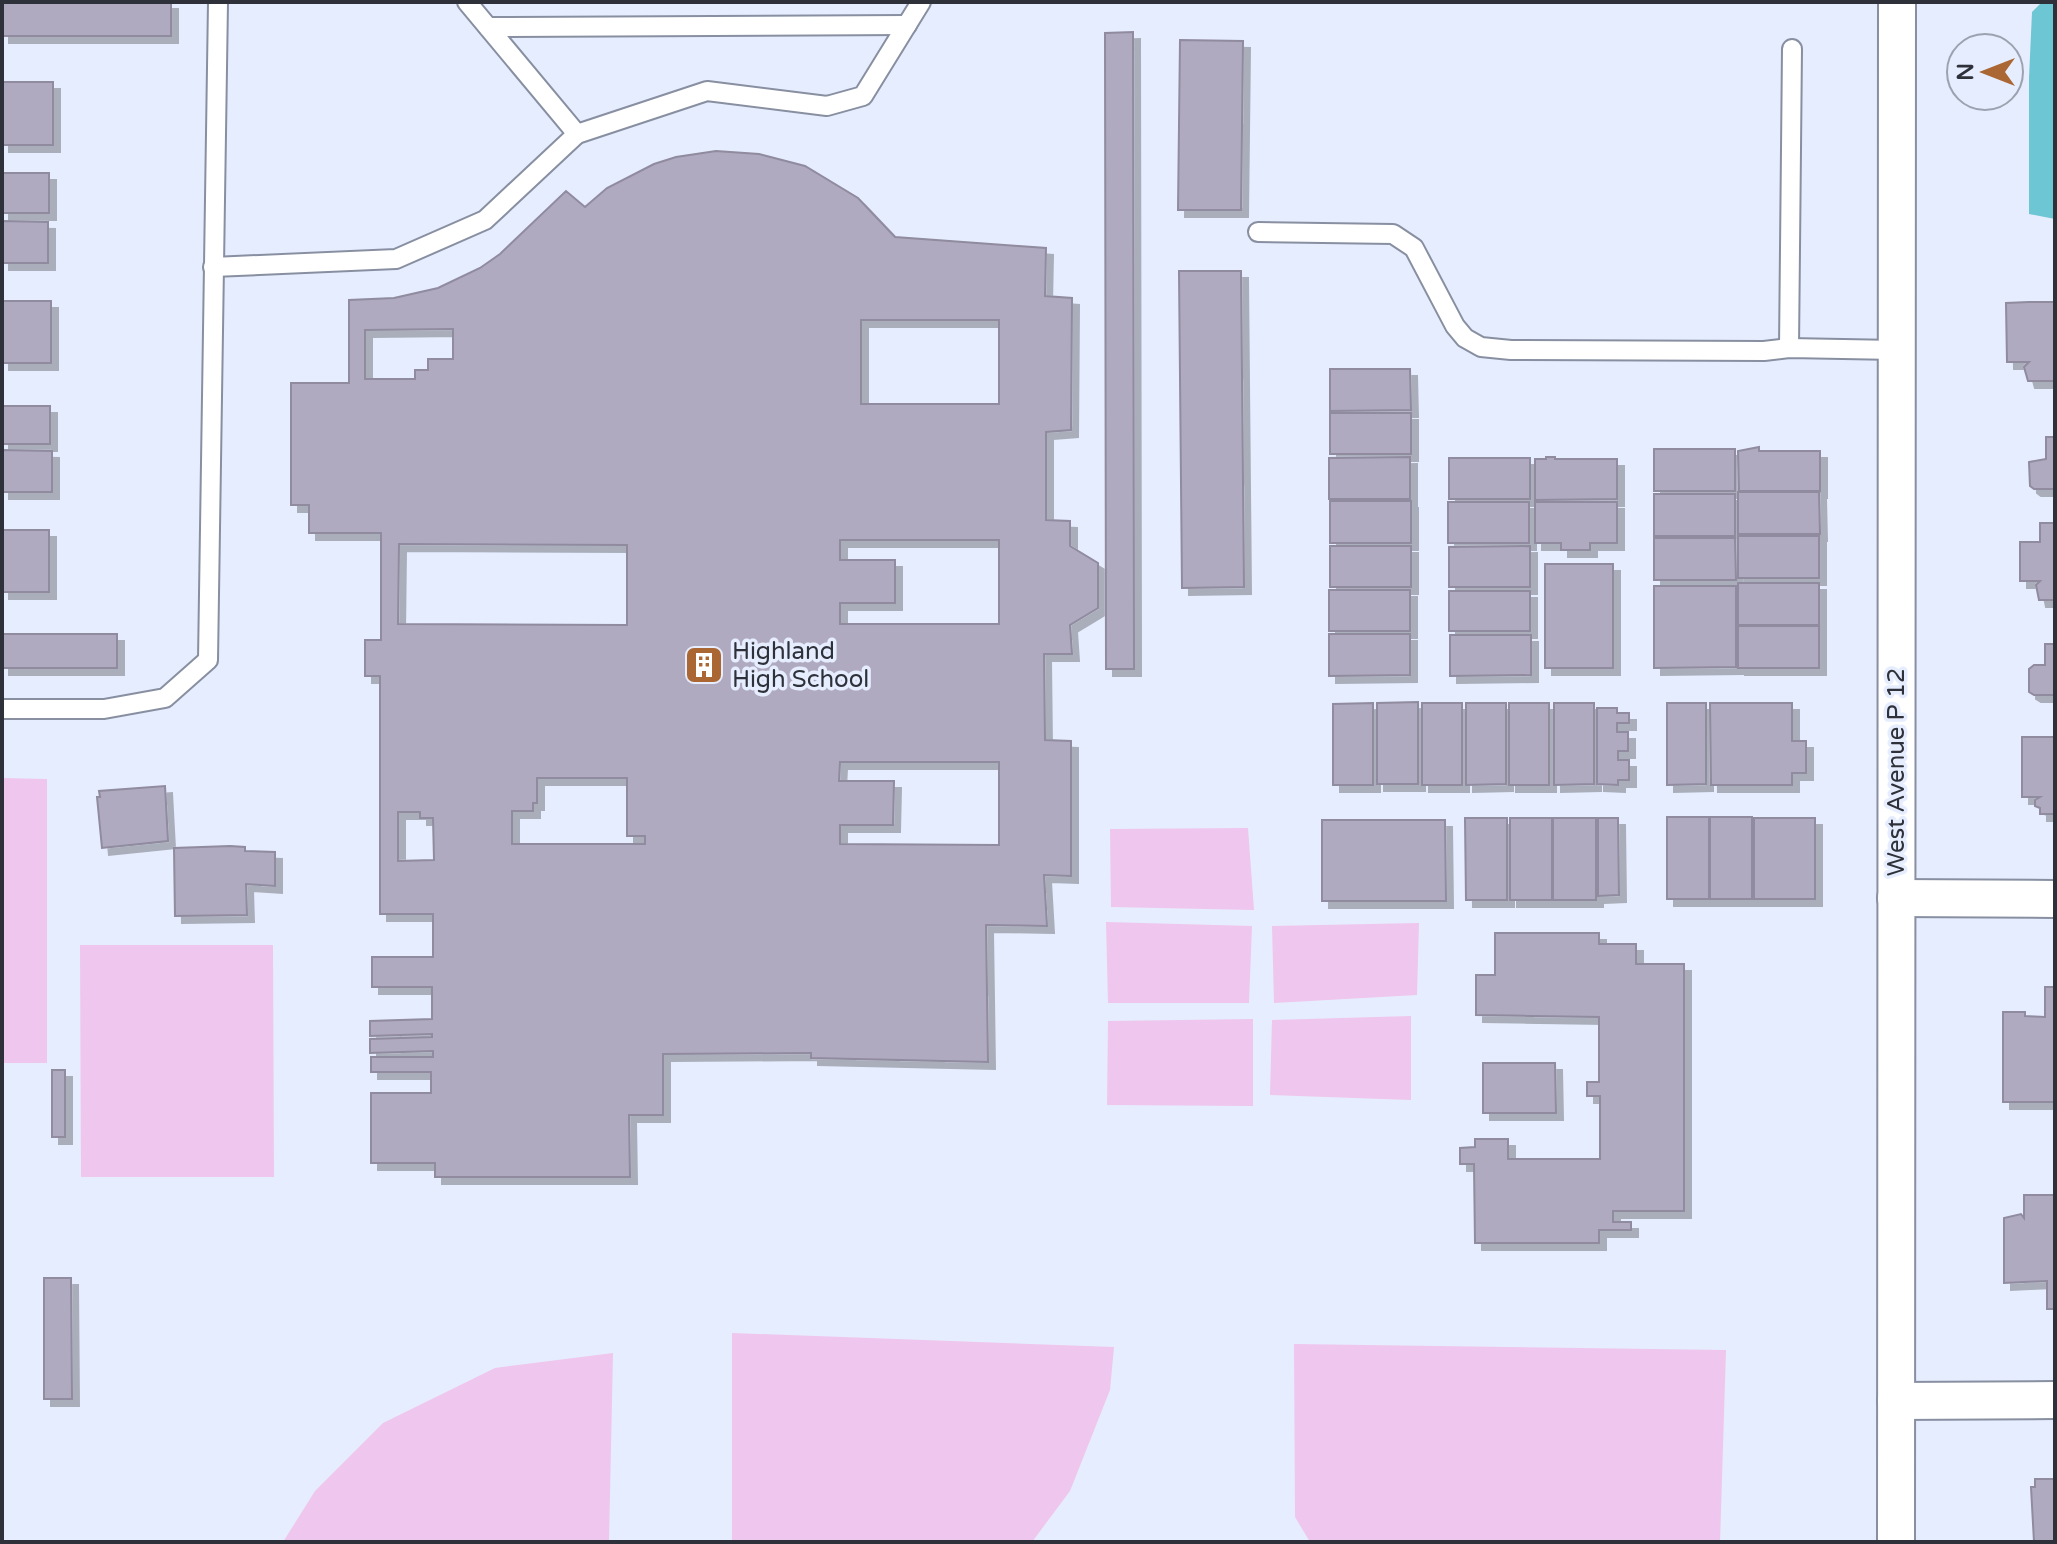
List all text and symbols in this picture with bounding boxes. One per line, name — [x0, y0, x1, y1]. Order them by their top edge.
north arrow — [1945, 32, 2025, 112]
text: N — [1953, 63, 1979, 81]
place label: Highland High School — [732, 637, 869, 694]
building icon: Highland High School — [683, 644, 725, 686]
street label: West Avenue P 12 — [1882, 668, 1911, 876]

